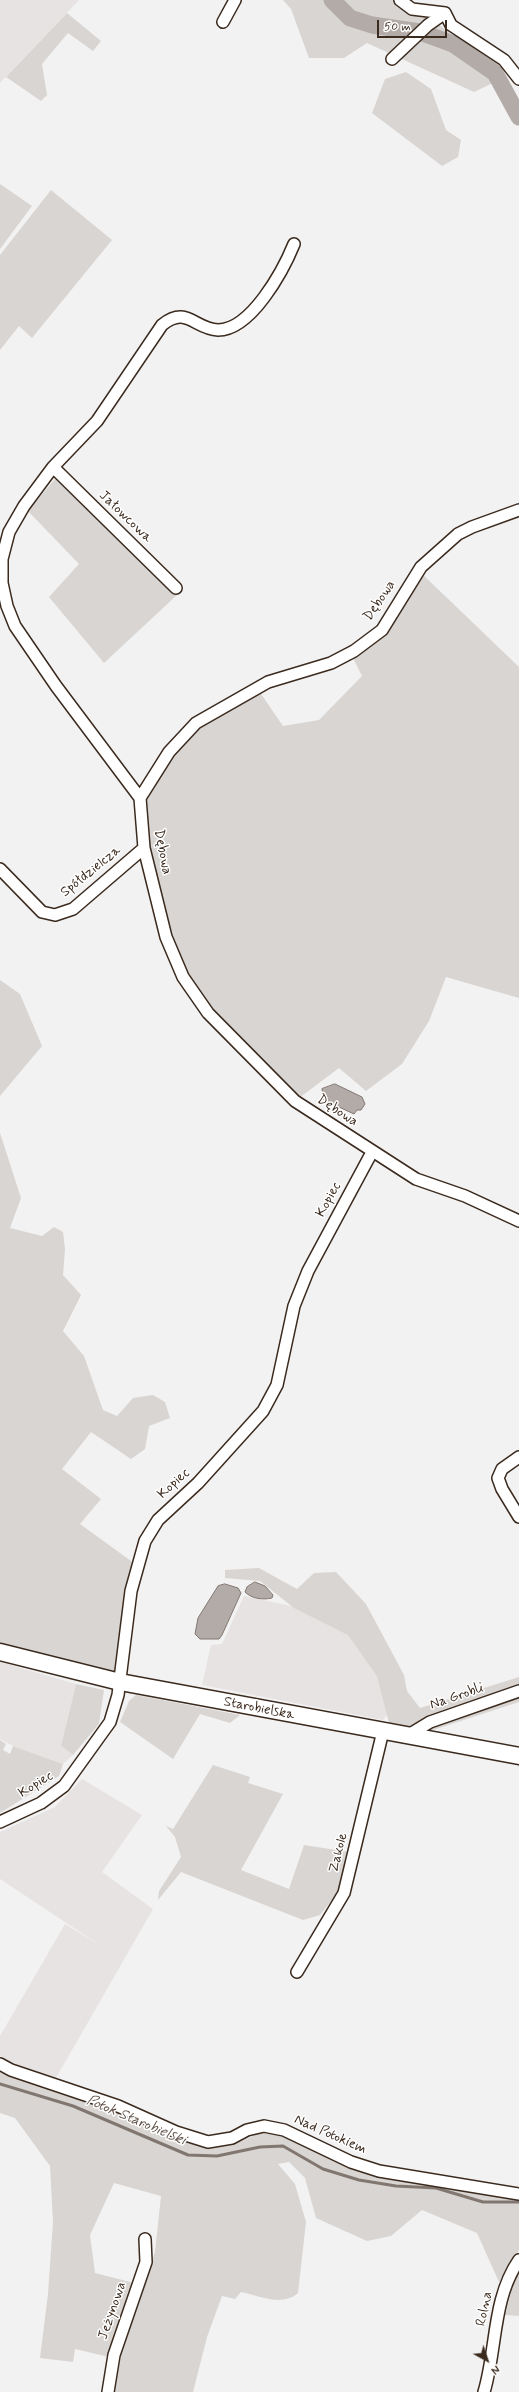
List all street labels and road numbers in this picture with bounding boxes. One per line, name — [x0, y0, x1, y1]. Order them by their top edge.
street label: Jałowcowa — [95, 488, 155, 546]
street label: Dębowa — [360, 577, 400, 625]
street label: Dębowa — [149, 828, 175, 876]
street label: Spółdzielcza — [58, 843, 124, 901]
street label: Dębowa — [313, 1092, 361, 1130]
street label: Kopiec — [313, 1180, 345, 1220]
street label: Kopiec — [155, 1465, 193, 1503]
street label: Na Grobli — [428, 1680, 486, 1714]
street label: Starobielska — [222, 1694, 296, 1724]
street label: Kopiec — [16, 1768, 56, 1802]
street label: Zakole — [326, 1831, 352, 1875]
street label: Nad Potokiem — [291, 2112, 369, 2158]
street label: Jeżynowa — [95, 2280, 131, 2342]
street label: Rolna — [473, 2290, 497, 2328]

